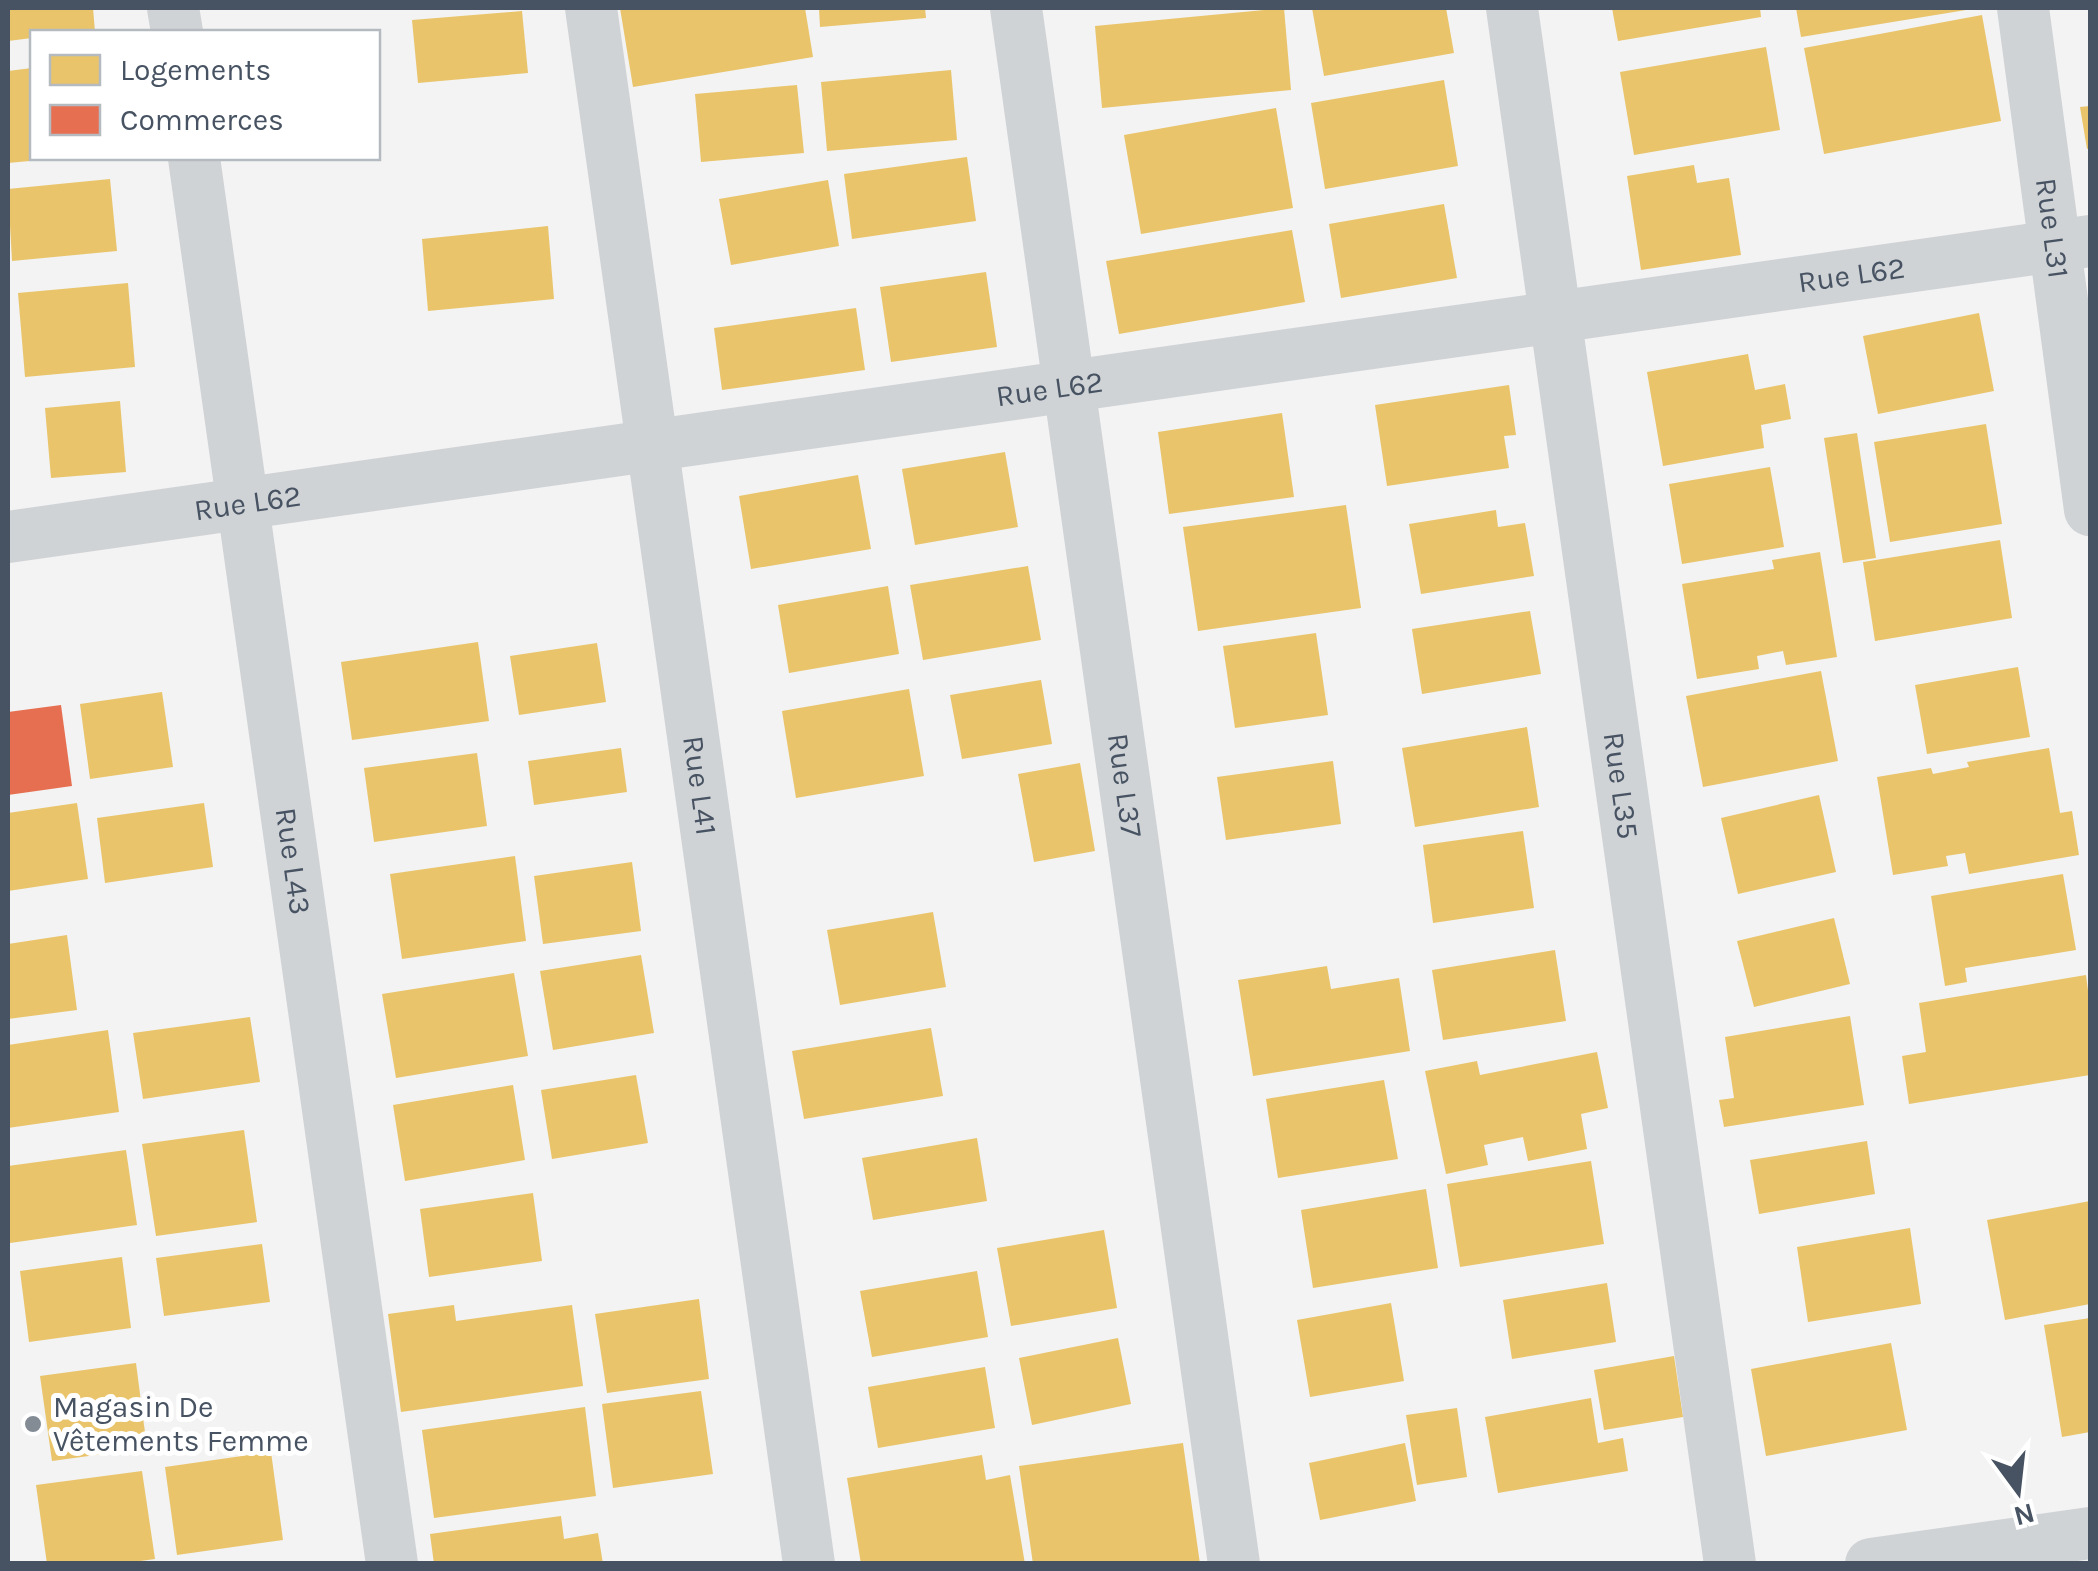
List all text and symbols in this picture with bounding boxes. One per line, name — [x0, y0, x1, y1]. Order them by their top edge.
legend — [30, 30, 380, 160]
text: Logements — [120, 52, 271, 88]
text: Commerces — [120, 102, 284, 138]
street label: Rue L31 — [2028, 176, 2077, 280]
street label: Rue L62 — [1796, 250, 1907, 300]
street label: Rue L62 — [994, 364, 1105, 414]
street label: Rue L62 — [192, 478, 303, 528]
street label: Rue L35 — [1596, 730, 1646, 841]
street label: Rue L37 — [1100, 731, 1150, 840]
street label: Rue L41 — [675, 733, 725, 837]
street label: Rue L43 — [268, 805, 318, 917]
place label: Magasin De Vêtements Femme — [53, 1389, 309, 1459]
marker: Magasin De Vêtements Femme — [22, 1413, 44, 1435]
north arrow — [1968, 1441, 2068, 1541]
text: N — [2010, 1496, 2038, 1533]

